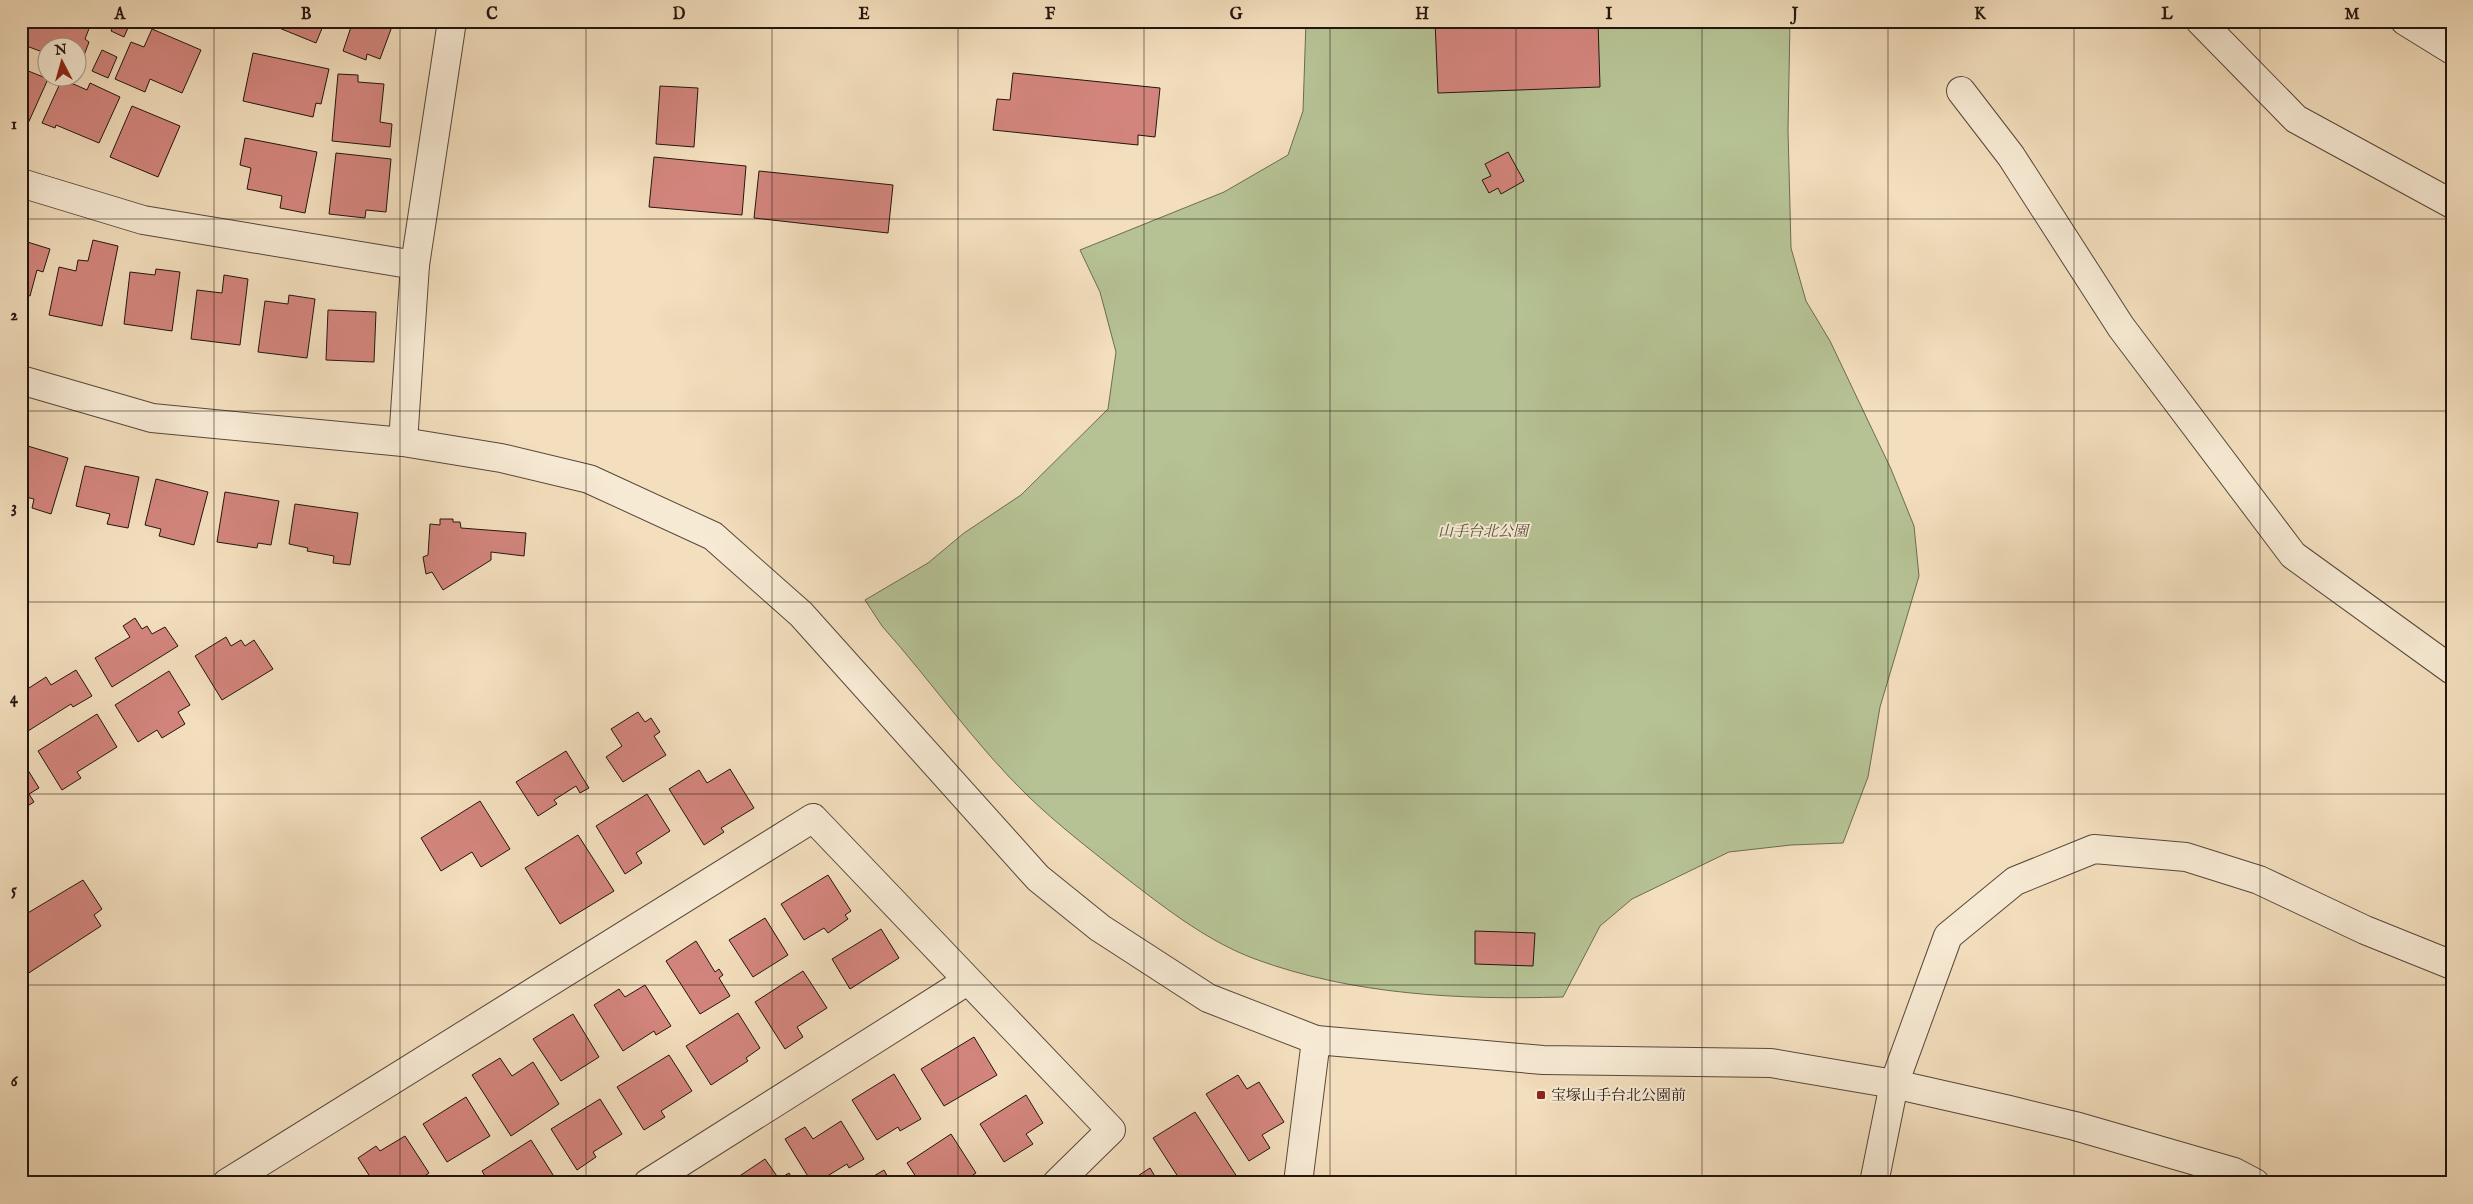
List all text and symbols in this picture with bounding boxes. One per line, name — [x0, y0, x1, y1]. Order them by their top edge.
text: A — [114, 5, 127, 25]
text: B — [301, 5, 312, 25]
text: C — [486, 5, 498, 25]
text: D — [673, 5, 686, 25]
text: E — [858, 5, 870, 25]
text: F — [1045, 5, 1056, 25]
text: G — [1230, 5, 1243, 25]
text: H — [1415, 5, 1429, 25]
text: I — [1606, 5, 1613, 25]
text: J — [1790, 5, 1799, 25]
text: K — [1974, 5, 1987, 25]
text: L — [2161, 5, 2173, 25]
text: M — [2344, 5, 2360, 25]
north arrow — [38, 38, 88, 88]
text: N — [53, 40, 68, 60]
text: 1 — [11, 115, 17, 135]
text: 2 — [10, 306, 18, 326]
text: 3 — [11, 498, 17, 518]
park label: 山手台北公園 — [1438, 522, 1531, 541]
text: 4 — [10, 689, 19, 709]
text: 5 — [11, 881, 17, 901]
text: 6 — [11, 1072, 19, 1092]
place label: 宝塚山手台北公園前 — [1551, 1086, 1686, 1105]
marker: 宝塚山手台北公園前 — [1535, 1089, 1547, 1101]

